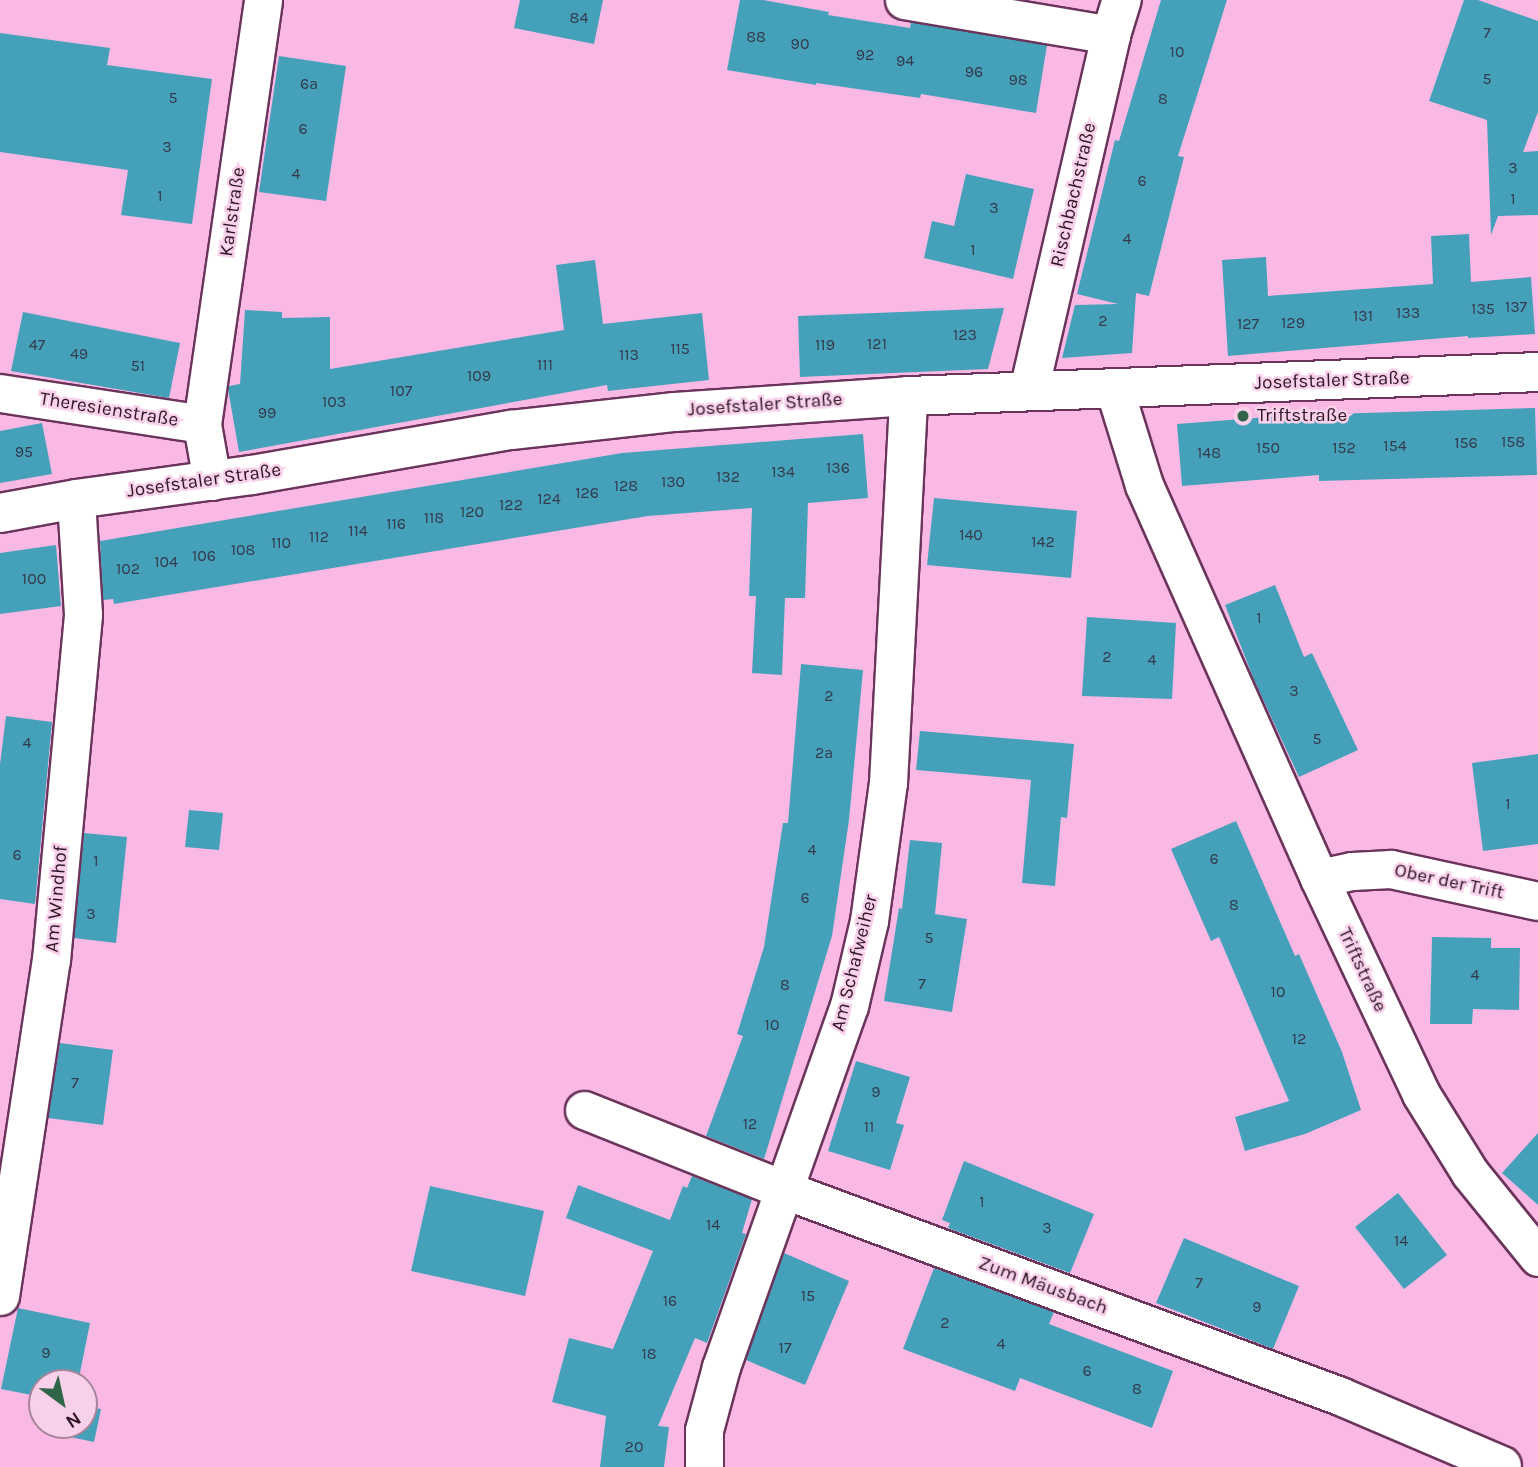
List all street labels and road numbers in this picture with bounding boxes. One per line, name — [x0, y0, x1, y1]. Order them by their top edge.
street label: Rischbachstraße — [1046, 121, 1102, 269]
street label: Karlstraße — [215, 166, 251, 258]
street label: Josefstaler Straße — [1254, 367, 1410, 395]
street label: Theresienstraße — [38, 388, 180, 432]
street label: Josefstaler Straße — [687, 388, 843, 422]
street label: Josefstaler Straße — [126, 459, 282, 503]
street label: Am Windhof — [41, 845, 73, 953]
street label: Ober der Trift — [1392, 859, 1506, 905]
street label: Am Schafweiher — [827, 892, 883, 1034]
street label: Triftstraße — [1333, 924, 1391, 1016]
street label: Zum Mäusbach — [975, 1252, 1111, 1320]

